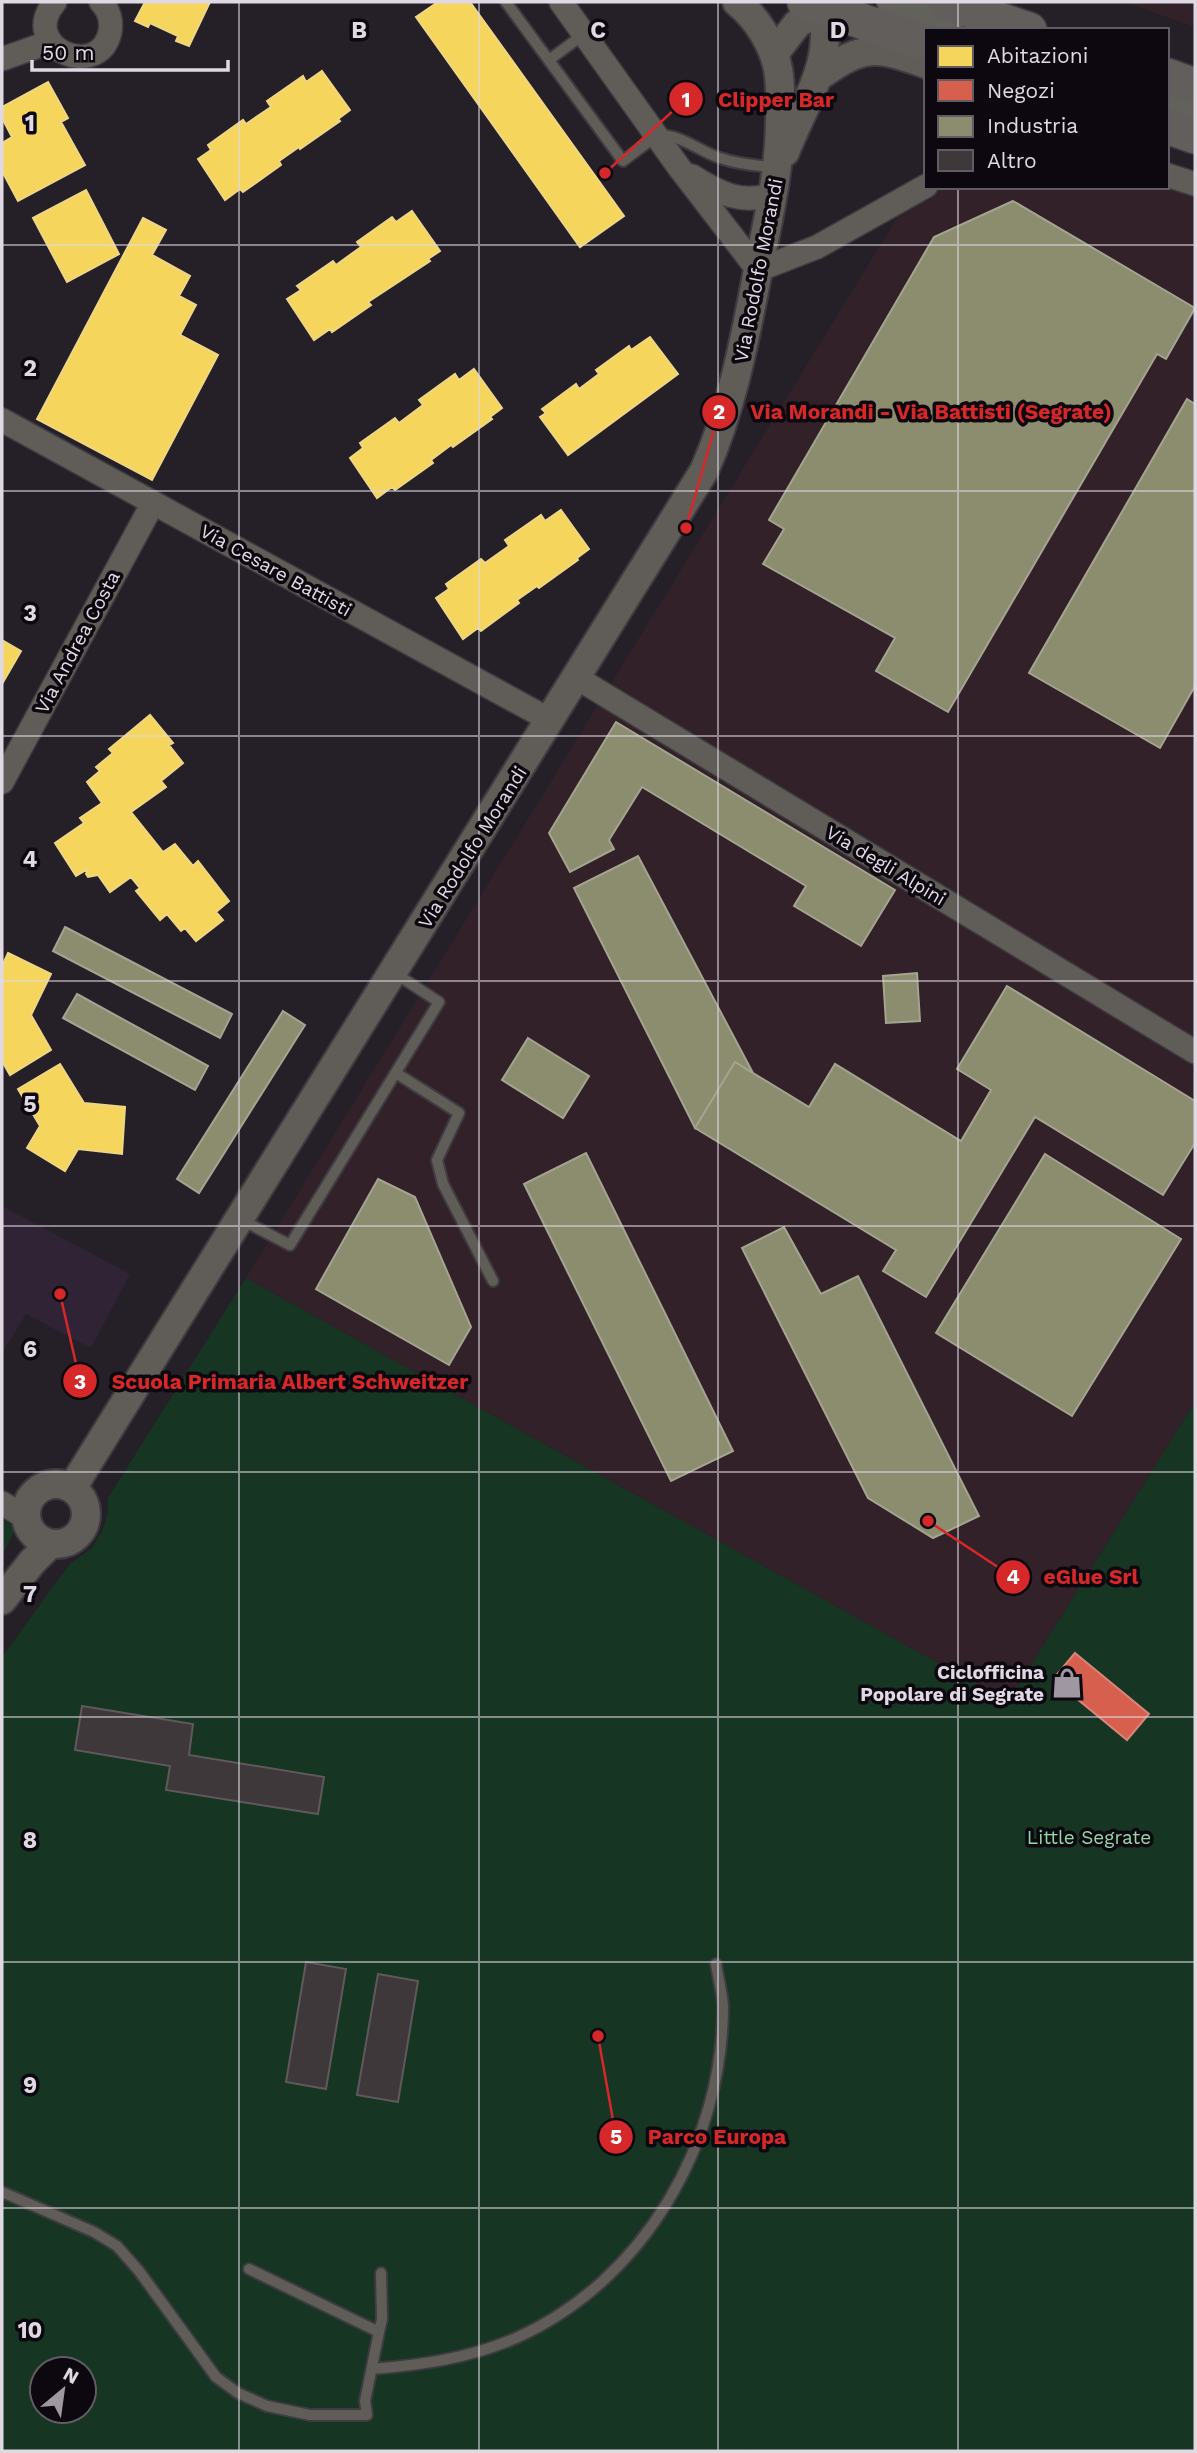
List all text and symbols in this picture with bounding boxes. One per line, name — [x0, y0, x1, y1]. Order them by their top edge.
text: B — [351, 17, 367, 44]
text: C — [590, 17, 606, 44]
text: D — [830, 17, 846, 44]
scale bar — [32, 28, 228, 72]
legend — [924, 28, 1169, 189]
text: 50 m — [42, 40, 94, 65]
text: Abitazioni — [987, 43, 1088, 68]
callout: Clipper Bar — [668, 78, 848, 120]
text: Negozi — [987, 78, 1055, 103]
text: 1 — [681, 87, 691, 112]
text: Clipper Bar — [718, 87, 834, 112]
text: 1 — [25, 110, 35, 137]
text: Industria — [987, 113, 1078, 138]
text: Altro — [987, 148, 1037, 173]
street label: Via Rodolfo Morandi — [729, 176, 788, 364]
text: 2 — [23, 355, 37, 382]
callout: Via Morandi - Via Battisti (Segrate) — [701, 391, 1127, 433]
text: 2 — [713, 399, 725, 424]
text: Via Morandi - Via Battisti (Segrate) — [750, 399, 1112, 424]
street label: Via Cesare Battisti — [196, 519, 355, 622]
street label: Via Andrea Costa — [30, 567, 125, 717]
text: 3 — [23, 600, 37, 627]
street label: Via Rodolfo Morandi — [413, 762, 532, 932]
street label: Via degli Alpini — [822, 821, 950, 910]
text: 4 — [23, 846, 38, 873]
text: 5 — [23, 1091, 37, 1118]
text: 6 — [23, 1336, 37, 1363]
callout: Scuola Primaria Albert Schweitzer — [63, 1360, 483, 1402]
text: 3 — [74, 1369, 86, 1394]
text: Scuola Primaria Albert Schweitzer — [112, 1369, 468, 1394]
callout: eGlue Srl — [995, 1556, 1153, 1598]
text: 4 — [1006, 1564, 1020, 1589]
text: eGlue Srl — [1044, 1564, 1139, 1589]
text: 7 — [23, 1581, 37, 1608]
place label: Ciclofficina Popolare di Segrate — [860, 1661, 1044, 1706]
shop icon: Ciclofficina Popolare di Segrate — [1050, 1666, 1084, 1700]
park label: Little Segrate — [1027, 1826, 1151, 1849]
text: 8 — [23, 1827, 37, 1854]
text: 9 — [23, 2072, 37, 2099]
callout: Parco Europa — [599, 2116, 800, 2158]
text: 5 — [610, 2124, 622, 2149]
text: Parco Europa — [648, 2124, 787, 2149]
text: 10 — [18, 2317, 42, 2344]
north arrow — [28, 2355, 98, 2425]
text: N — [59, 2362, 83, 2389]

